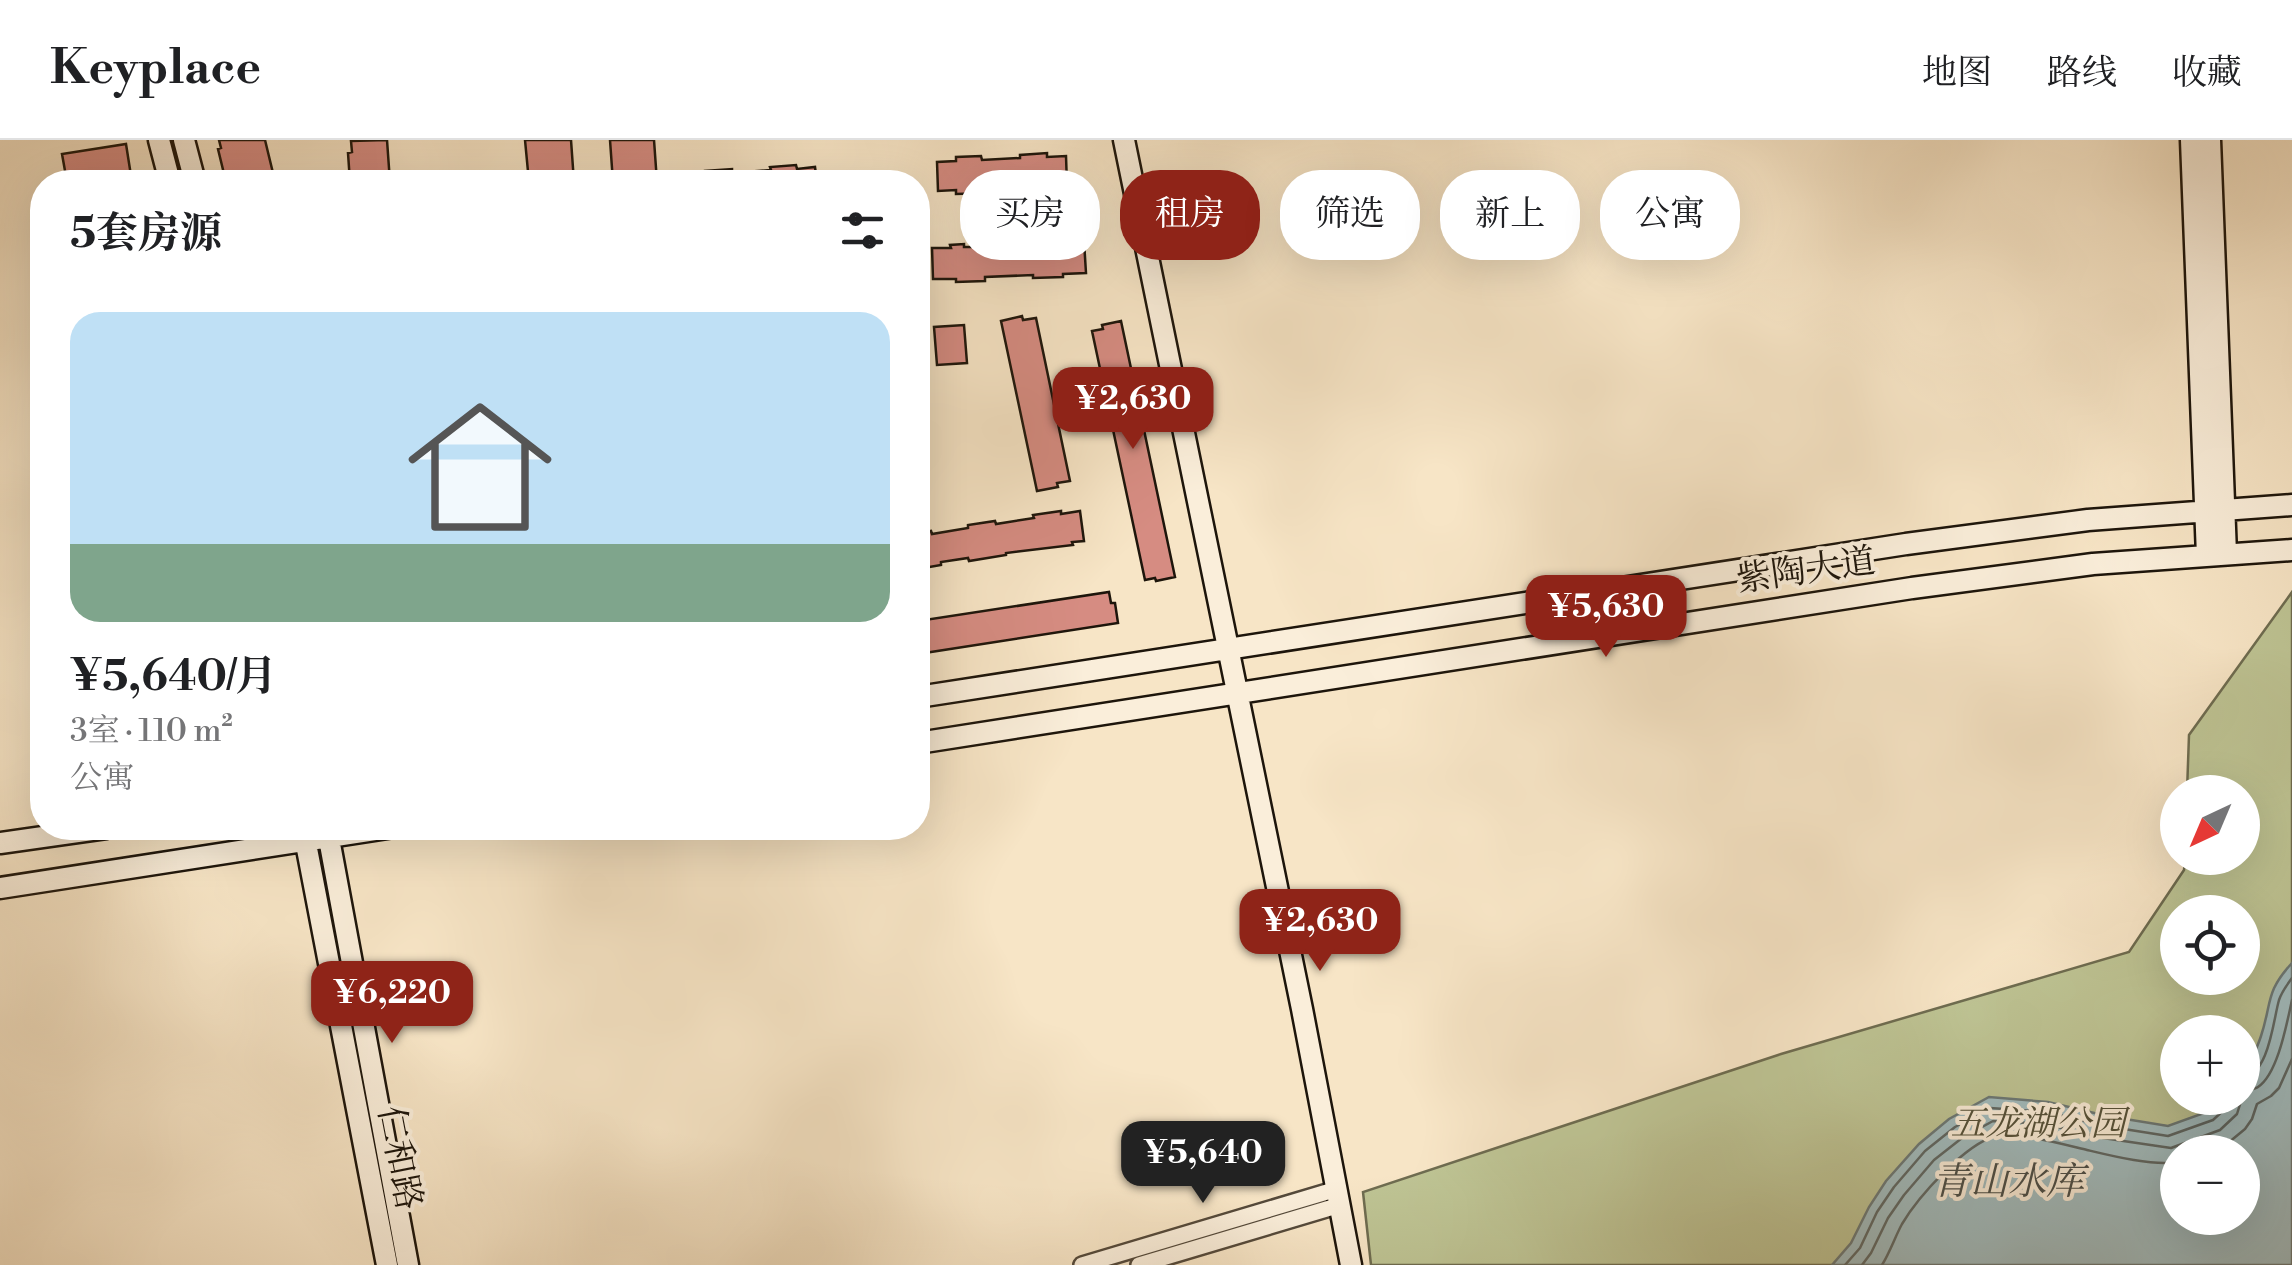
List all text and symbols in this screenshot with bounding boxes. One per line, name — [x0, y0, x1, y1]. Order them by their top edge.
text: Keyplace — [50, 39, 261, 99]
text: 地图 — [1922, 52, 1992, 95]
text: 路线 — [2047, 52, 2117, 95]
text: 收藏 — [2172, 52, 2242, 95]
chip: 买房 — [960, 170, 1100, 260]
chip: 租房 — [1120, 170, 1260, 260]
chip: 筛选 — [1280, 170, 1420, 260]
chip: 新上 — [1440, 170, 1580, 260]
chip: 公寓 — [1600, 170, 1740, 260]
icon: filters — [835, 203, 890, 258]
text: 5套房源 — [70, 208, 222, 261]
pin: ¥2,630 — [1052, 367, 1214, 452]
icon: home — [390, 377, 570, 557]
text: ¥2,630 — [1074, 379, 1192, 419]
street label: 紫陶大道 — [1734, 540, 1878, 602]
pin: ¥5,630 — [1525, 575, 1687, 660]
text: ¥5,630 — [1548, 587, 1664, 627]
text: ¥5,640/月 — [70, 651, 277, 704]
text: 3室 · 110 m² — [70, 711, 233, 751]
text: 公寓 — [70, 758, 134, 798]
north arrow — [2160, 775, 2260, 875]
map controls — [2160, 775, 2260, 1235]
pin: ¥2,630 — [1239, 889, 1401, 974]
button: locate — [2160, 895, 2260, 995]
text: ¥2,630 — [1261, 901, 1379, 941]
pin: ¥6,220 — [311, 961, 473, 1046]
text: ¥6,220 — [333, 973, 451, 1013]
button: + — [2160, 1015, 2260, 1115]
street label: 仁和路 — [368, 1102, 430, 1214]
park label: 五龙湖公园 — [1950, 1103, 2130, 1146]
pin: ¥5,640 — [1122, 1121, 1284, 1206]
text: ¥5,640 — [1143, 1133, 1263, 1173]
button: − — [2160, 1135, 2260, 1235]
water label: 青山水库 — [1932, 1159, 2090, 1206]

